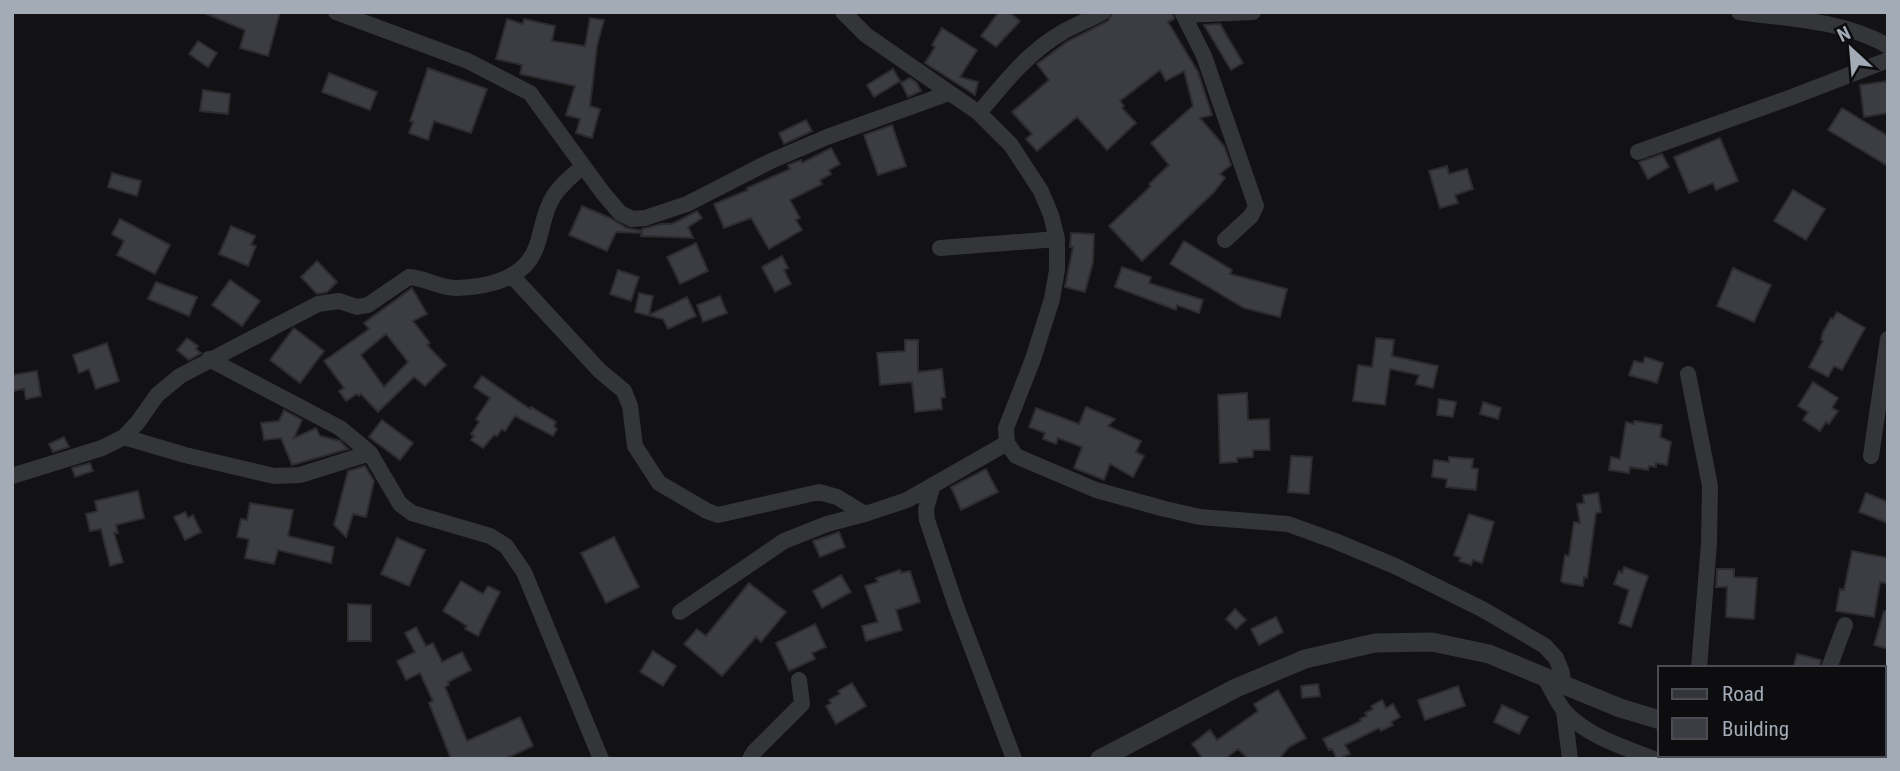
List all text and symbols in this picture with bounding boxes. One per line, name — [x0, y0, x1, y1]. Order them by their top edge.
north arrow — [1816, 14, 1886, 84]
text: N — [1833, 21, 1854, 47]
legend — [1658, 666, 1886, 757]
text: Road — [1722, 682, 1764, 706]
text: Building — [1722, 717, 1789, 741]

